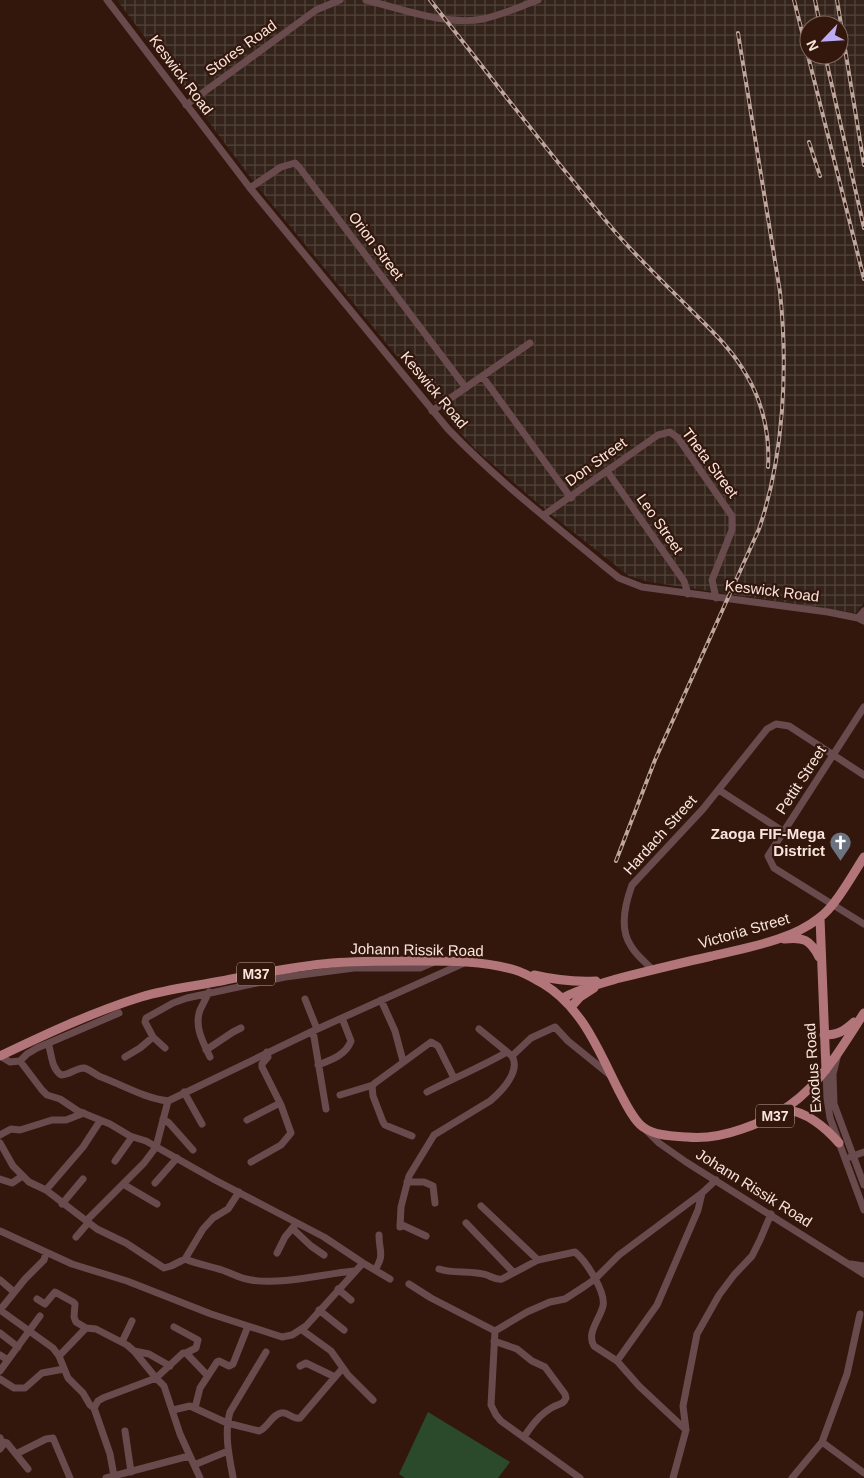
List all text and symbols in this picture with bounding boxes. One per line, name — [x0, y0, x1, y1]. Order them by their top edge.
north arrow — [799, 15, 849, 65]
street label: Stores Road — [202, 16, 279, 79]
street label: Keswick Road — [146, 32, 217, 118]
text: N — [803, 38, 822, 53]
street label: Orion Street — [345, 208, 408, 284]
street label: Keswick Road — [397, 348, 471, 432]
street label: Theta Street — [679, 425, 743, 501]
street label: Don Street — [562, 433, 630, 490]
street label: Leo Street — [634, 490, 688, 558]
street label: Keswick Road — [724, 576, 820, 605]
street label: Pettit Street — [772, 742, 830, 817]
street label: Hardach Street — [620, 791, 700, 878]
place label: Zaoga FIF-Mega District — [711, 825, 826, 859]
church icon: Zaoga FIF-Mega District — [829, 831, 853, 862]
street label: Victoria Street — [696, 909, 792, 952]
street label: Johann Rissik Road — [350, 940, 484, 959]
road number: M37 — [237, 962, 275, 986]
street label: Exodus Road — [801, 1023, 824, 1114]
road number: M37 — [756, 1104, 794, 1128]
street label: Johann Rissik Road — [693, 1145, 815, 1230]

